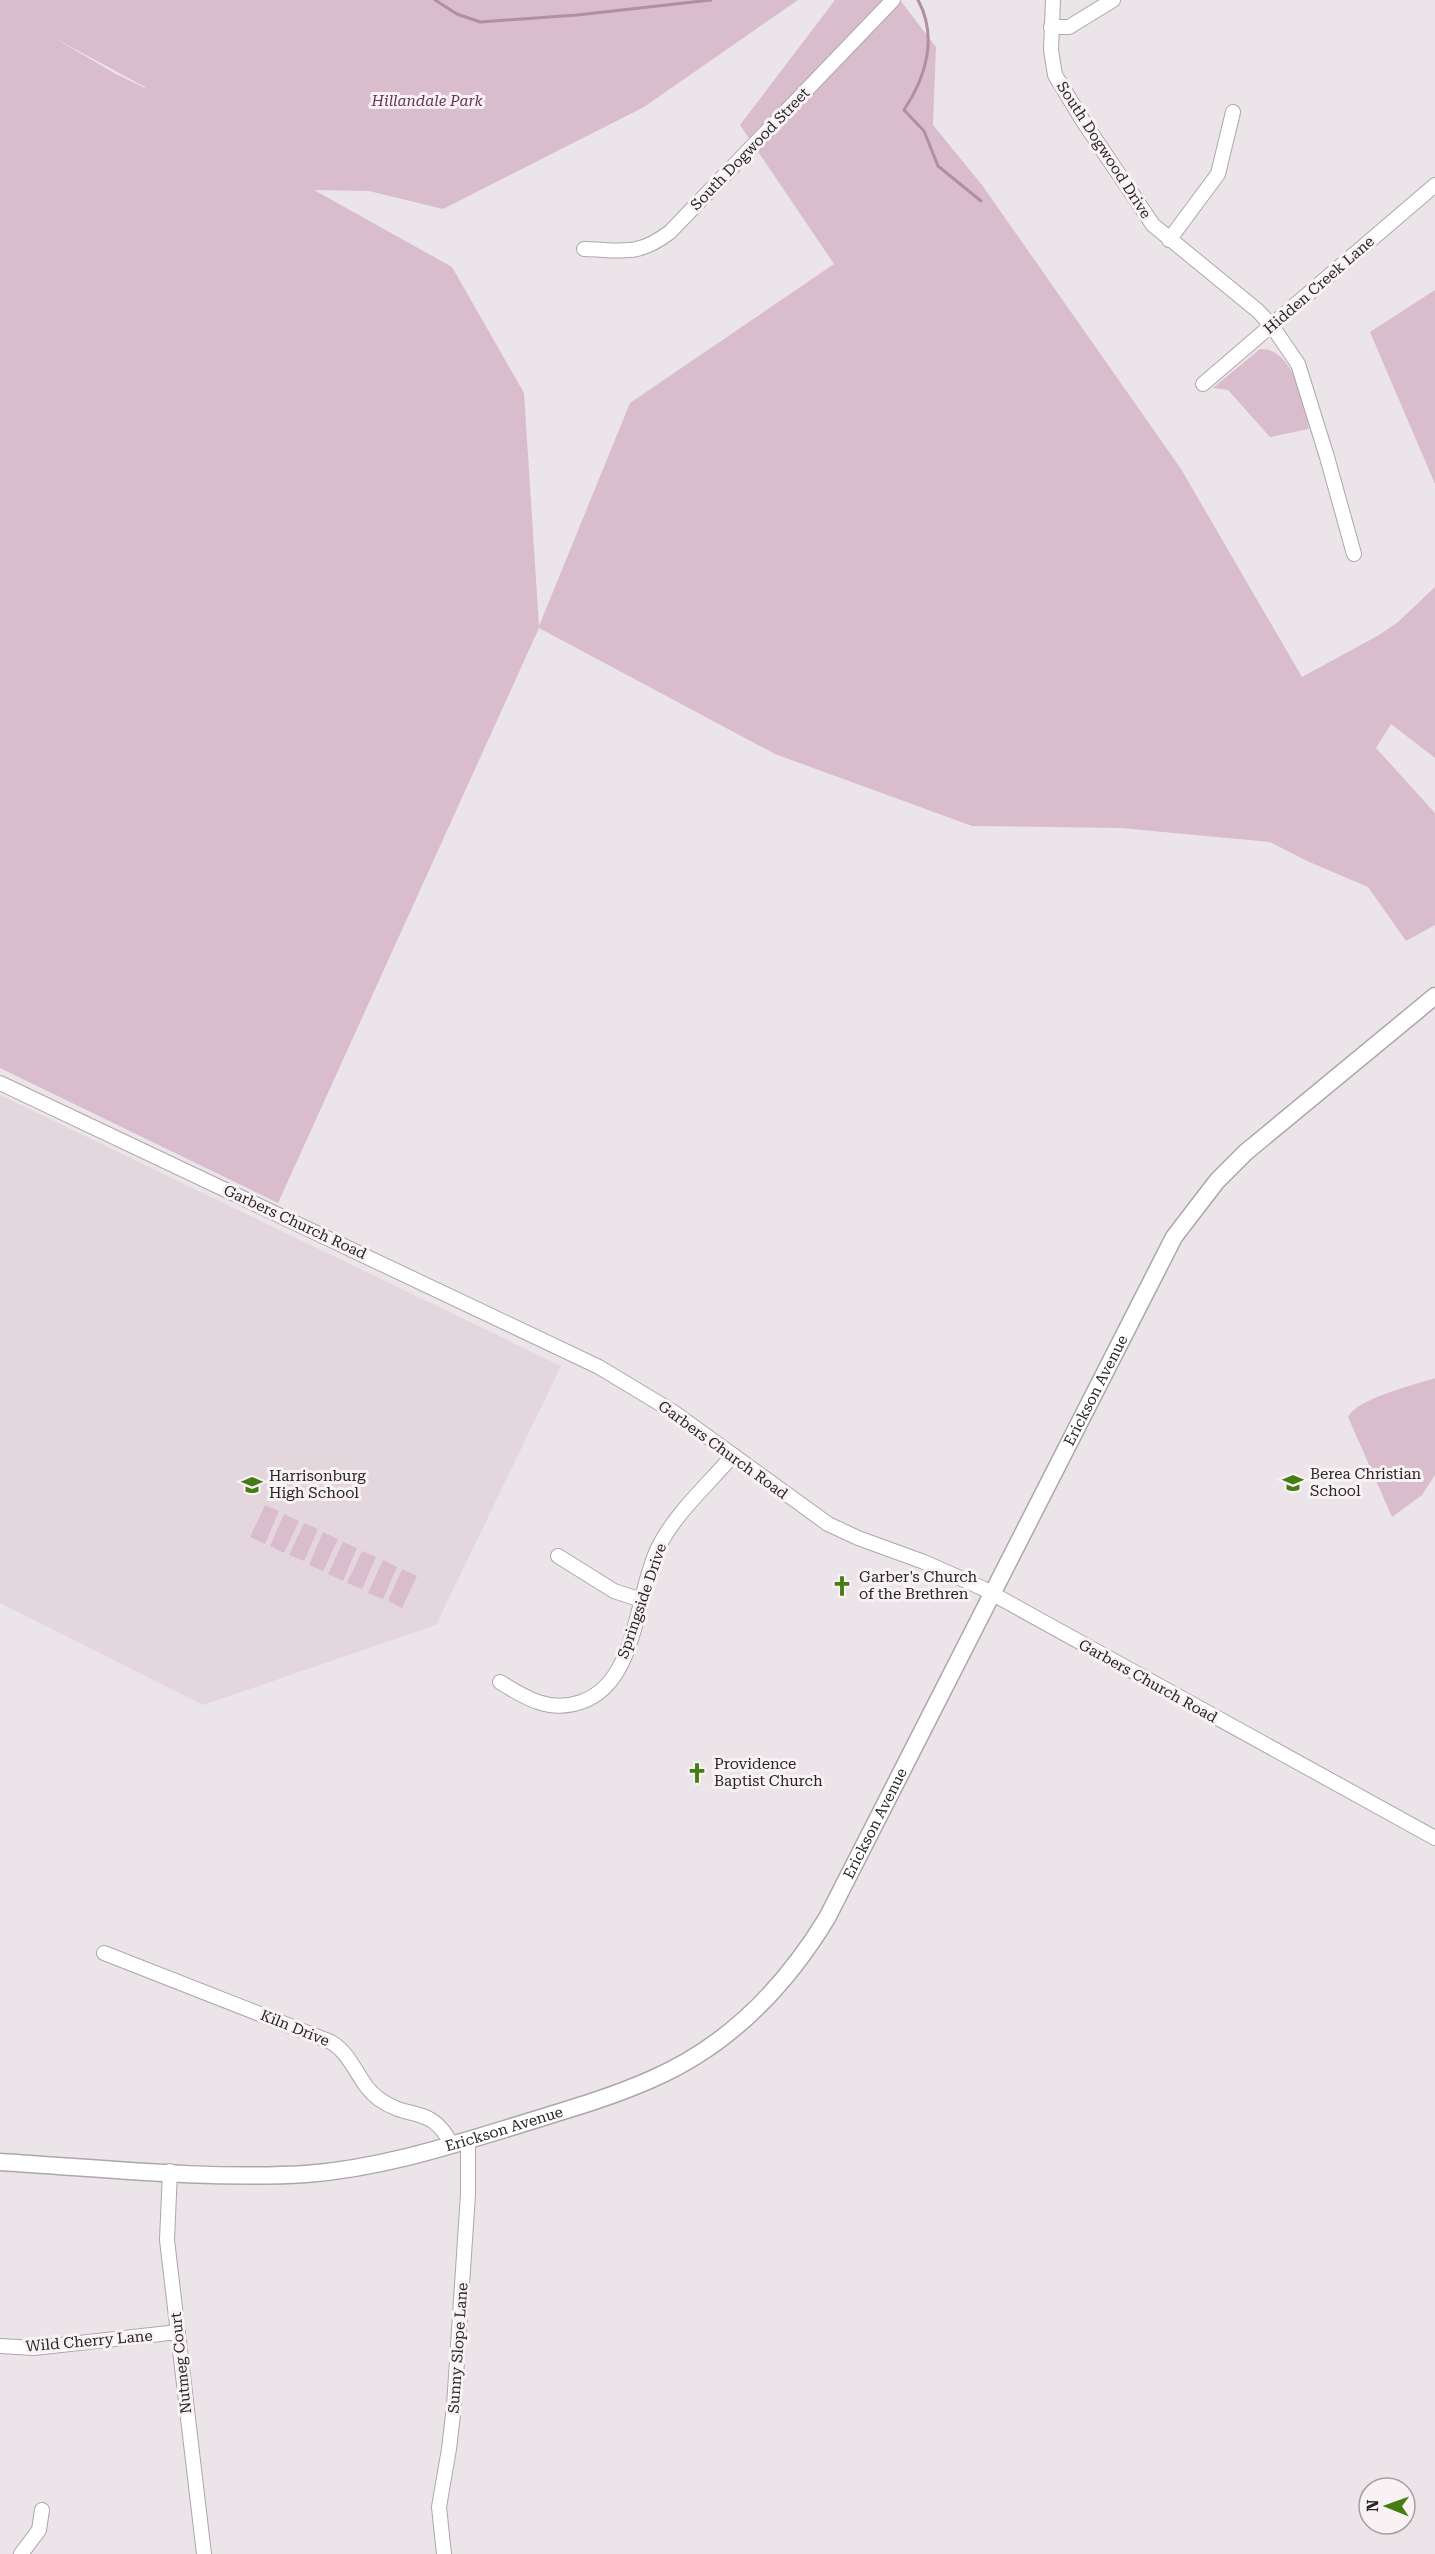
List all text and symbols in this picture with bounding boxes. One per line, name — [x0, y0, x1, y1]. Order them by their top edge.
street label: South Dogwood Drive — [1053, 78, 1155, 222]
street label: South Dogwood Street — [687, 84, 814, 214]
park label: Hillandale Park — [370, 92, 483, 110]
street label: Hidden Creek Lane — [1260, 232, 1378, 338]
street label: Garbers Church Road — [221, 1181, 370, 1263]
street label: Erickson Avenue — [1060, 1332, 1132, 1449]
street label: Garbers Church Road — [655, 1397, 792, 1503]
place label: Berea Christian School — [1310, 1465, 1422, 1500]
place label: Harrisonburg High School — [269, 1467, 366, 1502]
school or university icon: Berea Christian School — [1281, 1471, 1305, 1495]
school or university icon: Harrisonburg High School — [240, 1473, 264, 1497]
street label: Springside Drive — [614, 1541, 670, 1661]
place label: Garber's Church of the Brethren — [859, 1568, 978, 1603]
church icon: Garber's Church of the Brethren — [830, 1574, 854, 1598]
street label: Garbers Church Road — [1076, 1635, 1221, 1727]
place label: Providence Baptist Church — [714, 1755, 823, 1790]
church icon: Providence Baptist Church — [685, 1761, 709, 1785]
street label: Erickson Avenue — [839, 1765, 911, 1882]
street label: Kiln Drive — [258, 2006, 332, 2050]
street label: Erickson Avenue — [443, 2103, 565, 2155]
street label: Sunny Slope Lane — [444, 2282, 472, 2414]
street label: Nutmeg Court — [167, 2311, 195, 2415]
street label: Wild Cherry Lane — [25, 2326, 153, 2356]
north arrow — [1357, 2476, 1417, 2536]
text: N — [1363, 2499, 1382, 2512]

